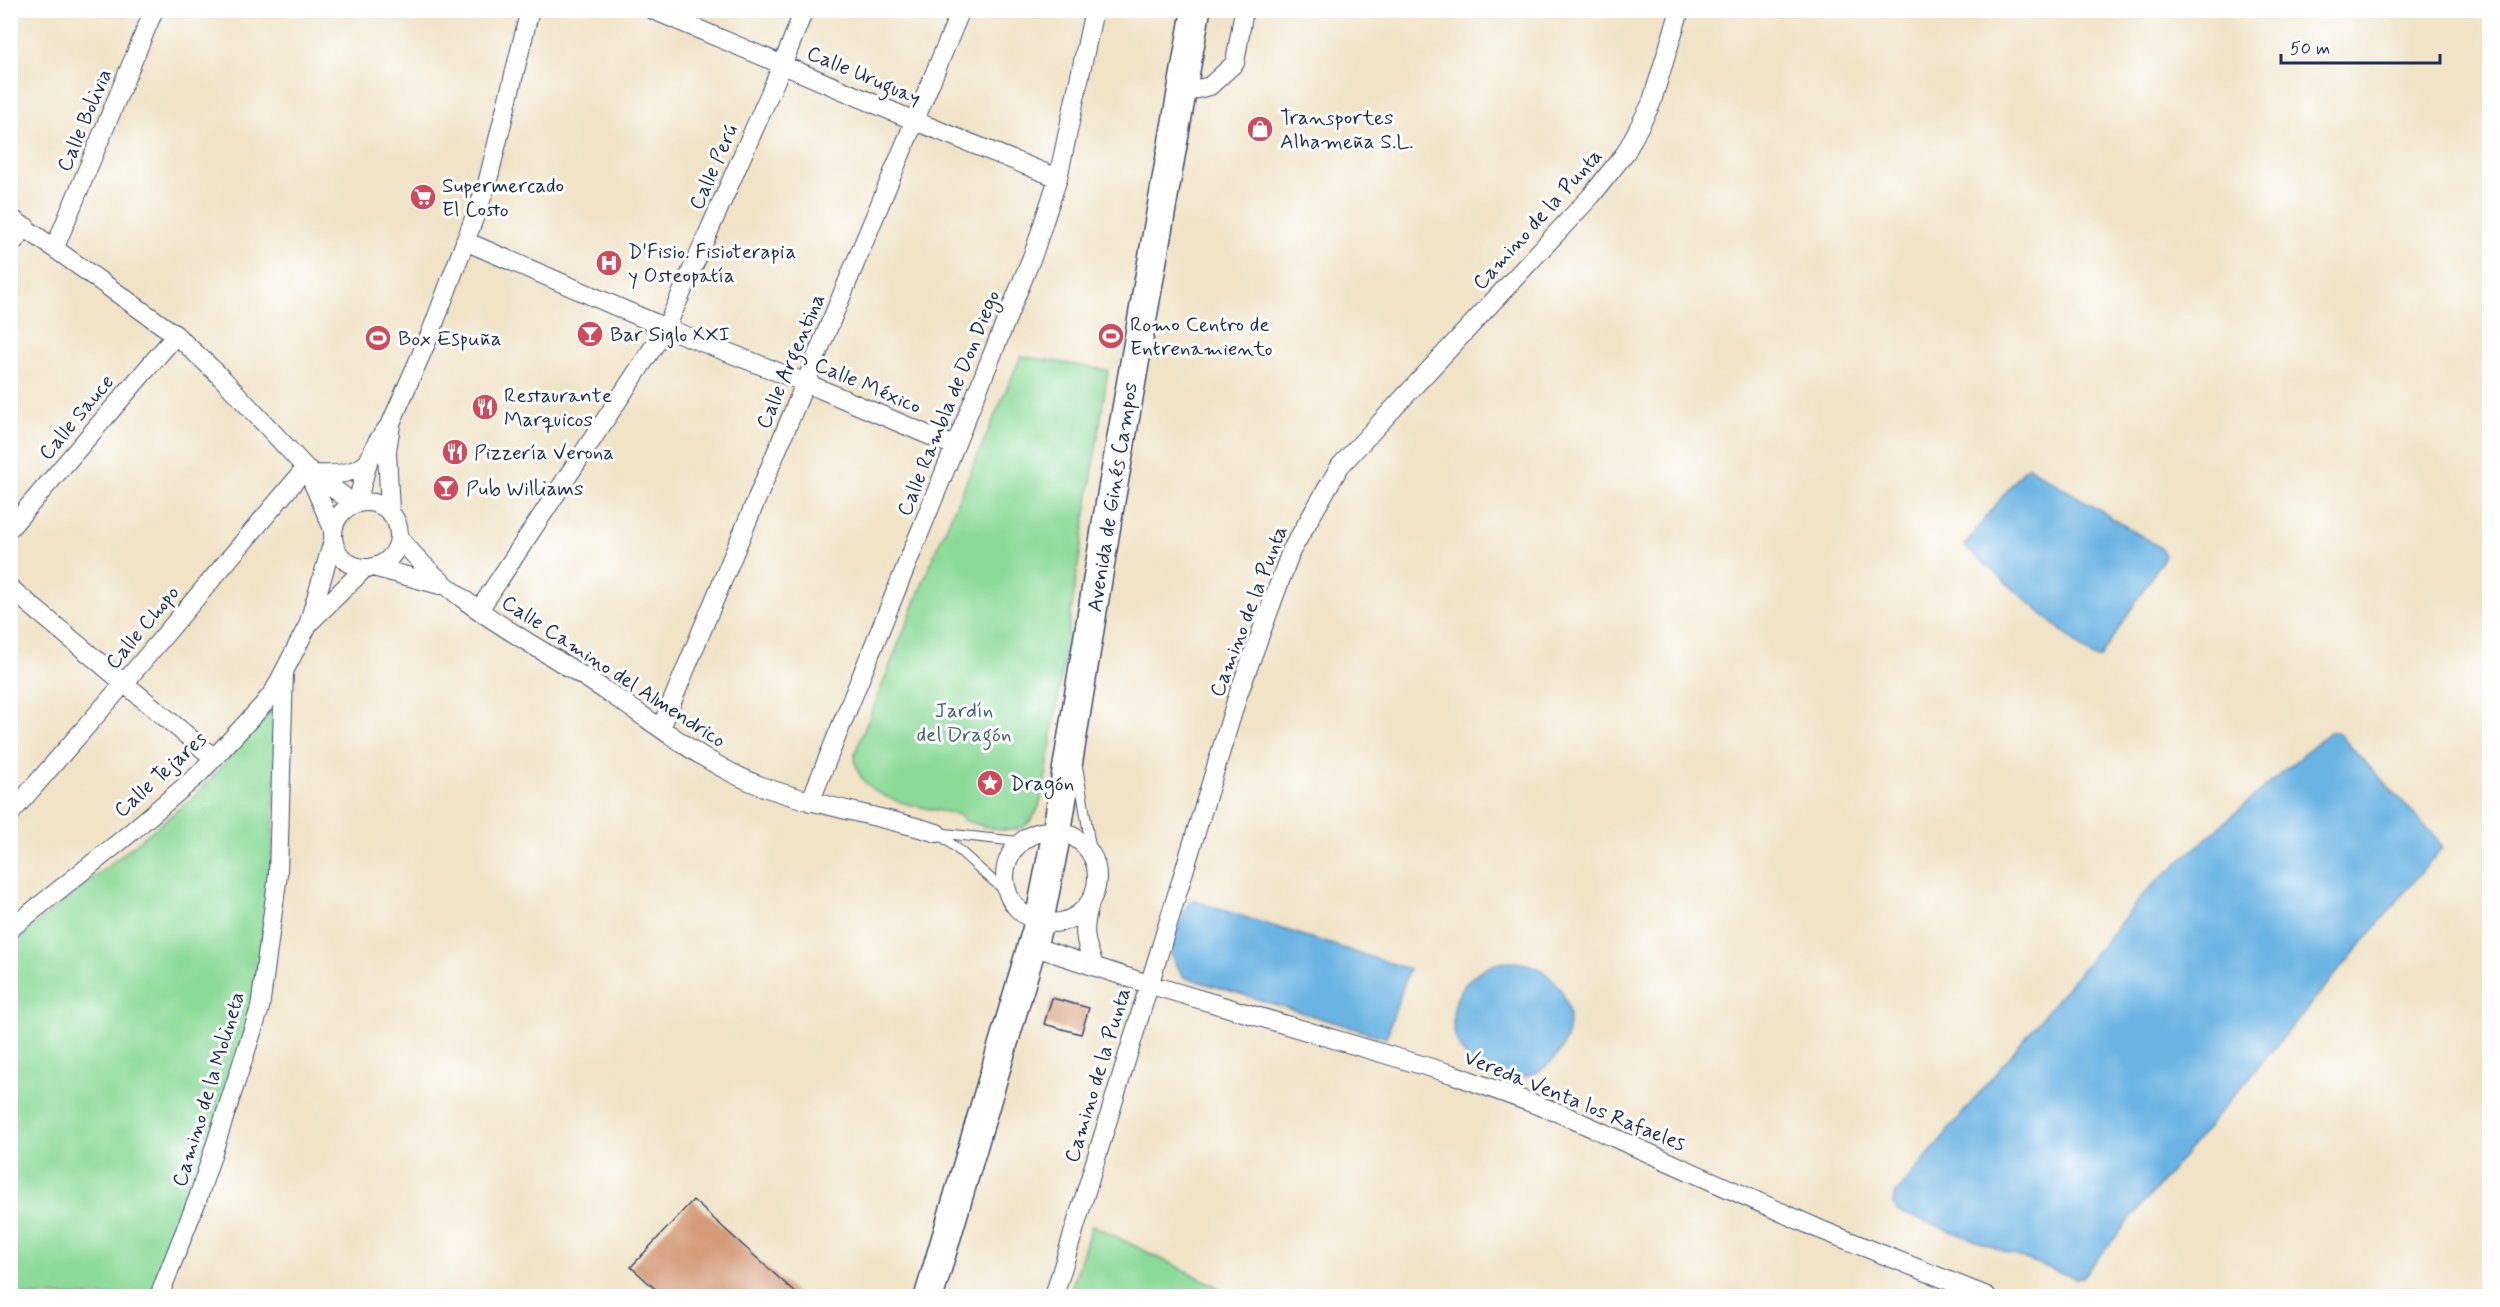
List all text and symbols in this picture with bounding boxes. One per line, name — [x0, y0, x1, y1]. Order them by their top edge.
scale bar — [2281, 27, 2440, 65]
text: 50 m — [2290, 37, 2330, 61]
street label: Calle Uruguay — [801, 39, 925, 114]
street label: Calle Bolivia — [51, 65, 119, 176]
place label: Transportes Alhameña S.L. — [1280, 104, 1414, 156]
shop icon: Transportes Alhameña S.L. — [1245, 114, 1275, 144]
street label: Calle Perú — [683, 120, 745, 214]
street label: Camino de la Punta — [1467, 143, 1609, 296]
place label: Supermercado El Costo — [442, 172, 564, 224]
supermarket icon: Supermercado El Costo — [408, 182, 438, 212]
place label: D'Fisio. Fisioterapia y Osteopatía — [628, 238, 796, 290]
hospital icon: D'Fisio. Fisioterapia y Osteopatía — [594, 248, 624, 278]
street label: Calle Rambla de Don Diego — [891, 286, 1008, 521]
street label: Calle Argentina — [750, 289, 834, 434]
place label: Romo Centro de Entrenamiento — [1130, 311, 1273, 363]
bar icon: Bar Siglo XXI — [575, 319, 605, 349]
place label: Bar Siglo XXI — [610, 321, 730, 349]
sports icon: Romo Centro de Entrenamiento — [1096, 321, 1126, 351]
sports icon: Box Espuña — [363, 323, 393, 353]
place label: Box Espuña — [398, 325, 502, 353]
street label: Calle México — [810, 351, 925, 421]
street label: Calle Sauce — [33, 369, 121, 466]
street label: Avenida de Ginés Campos — [1081, 380, 1145, 614]
place label: Restaurante Marquicos — [504, 382, 612, 434]
restaurant icon: Restaurante Marquicos — [470, 392, 500, 422]
restaurant icon: Pizzería Verona — [440, 437, 470, 467]
place label: Pizzería Verona — [474, 439, 614, 467]
bar icon: Pub Williams — [431, 473, 461, 503]
place label: Pub Williams — [466, 475, 583, 503]
street label: Camino de la Punta — [1203, 522, 1295, 701]
street label: Calle Chopo — [99, 580, 186, 676]
street label: Calle Camino del Almendrico — [496, 589, 731, 755]
park label: Jardín del Dragón — [916, 697, 1012, 751]
street label: Calle Tejares — [108, 725, 213, 824]
place icon: Dragón — [975, 768, 1005, 798]
place label: Dragón — [1010, 770, 1074, 799]
street label: Camino de la Punta — [1058, 984, 1138, 1166]
street label: Camino de la Molineta — [166, 988, 252, 1190]
street label: Vereda Venta los Rafaeles — [1460, 1044, 1689, 1158]

